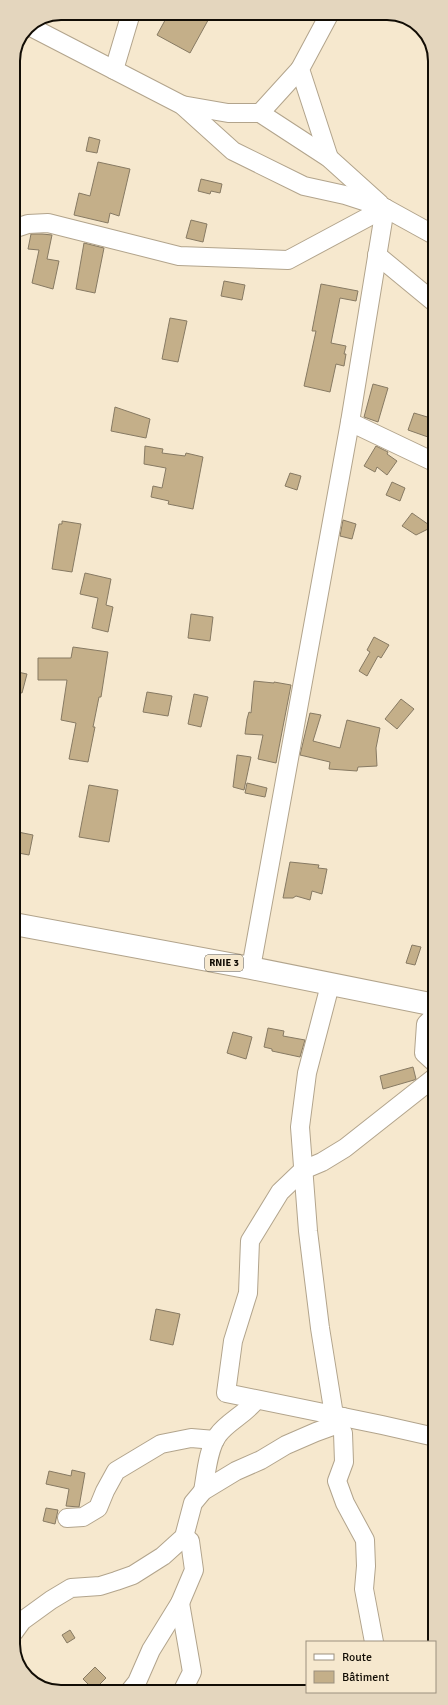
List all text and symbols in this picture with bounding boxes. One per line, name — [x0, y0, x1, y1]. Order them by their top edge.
road number: RNIE 3 — [205, 955, 243, 971]
legend — [306, 1641, 436, 1693]
text: Route — [342, 1650, 372, 1665]
text: Bâtiment — [342, 1670, 389, 1685]

